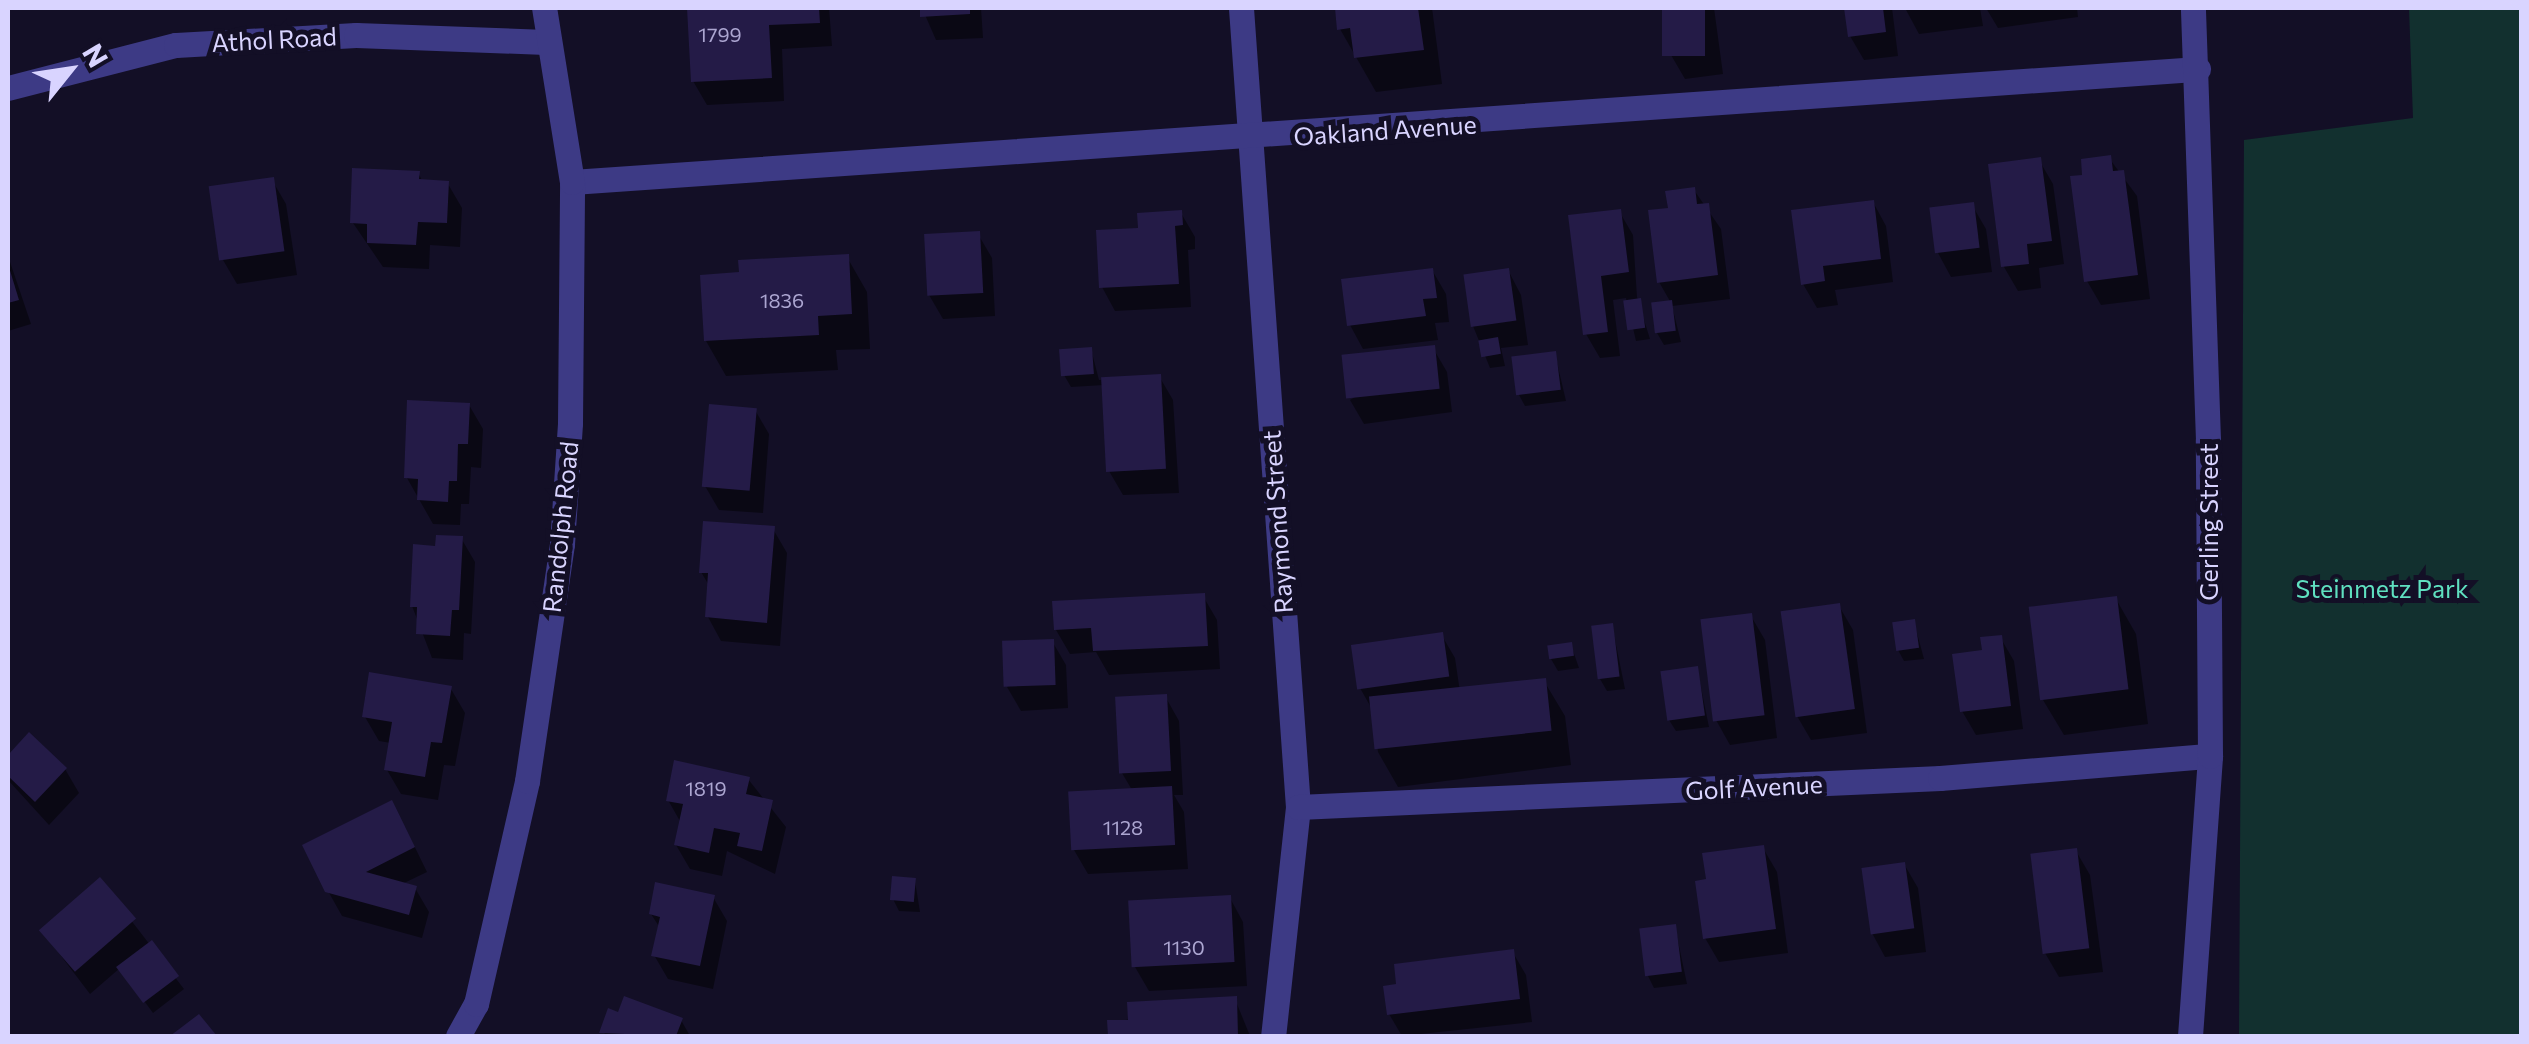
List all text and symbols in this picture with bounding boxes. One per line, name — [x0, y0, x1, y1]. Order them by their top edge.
north arrow — [20, 20, 120, 120]
street label: Athol Road — [211, 21, 337, 57]
house number: 1799 — [698, 22, 742, 46]
text: N — [76, 37, 116, 73]
street label: Oakland Avenue — [1292, 109, 1478, 151]
house number: 1836 — [760, 288, 804, 312]
street label: Raymond Street — [1256, 429, 1298, 615]
street label: Randolph Road — [536, 440, 584, 614]
street label: Gerling Street — [2193, 443, 2223, 601]
park label: Steinmetz Park — [2296, 573, 2468, 603]
street label: Golf Avenue — [1685, 768, 1823, 806]
house number: 1819 — [685, 776, 727, 800]
house number: 1128 — [1103, 815, 1143, 839]
house number: 1130 — [1163, 935, 1205, 959]

